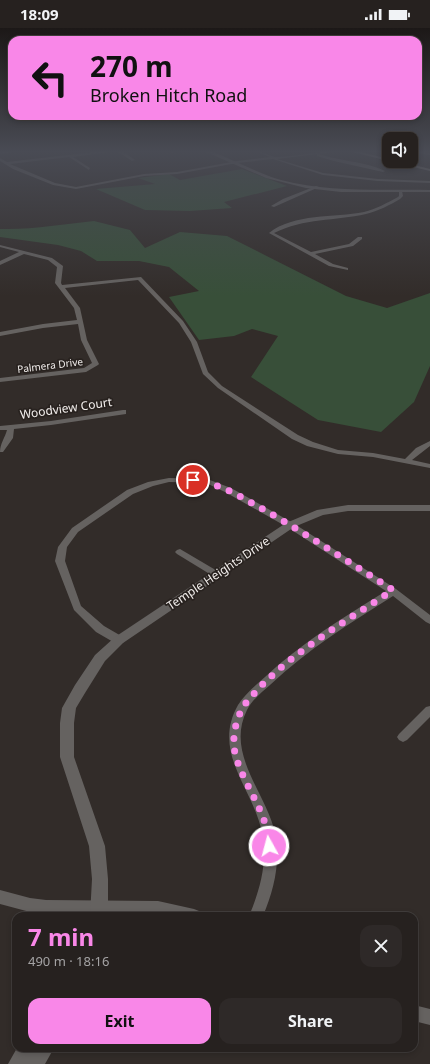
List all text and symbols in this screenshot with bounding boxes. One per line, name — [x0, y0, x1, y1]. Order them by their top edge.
text: 18:09 — [20, 4, 59, 24]
text: 270 m — [90, 47, 173, 85]
icon: left — [24, 52, 76, 104]
text: Broken Hitch Road — [90, 83, 247, 107]
map controls — [382, 132, 418, 168]
button: sound — [382, 132, 418, 168]
street label: Palmera Drive — [16, 354, 84, 376]
street label: Woodview Court — [19, 393, 114, 423]
pin — [176, 463, 210, 497]
icon: arrive — [182, 469, 204, 491]
street label: Temple Heights Drive — [163, 532, 273, 614]
position arrow — [248, 825, 290, 867]
text: 7 min — [28, 920, 94, 953]
button: close — [360, 925, 402, 967]
text: 490 m · 18:16 — [28, 952, 109, 970]
button: Exit — [28, 998, 211, 1044]
button: Share — [219, 998, 402, 1044]

